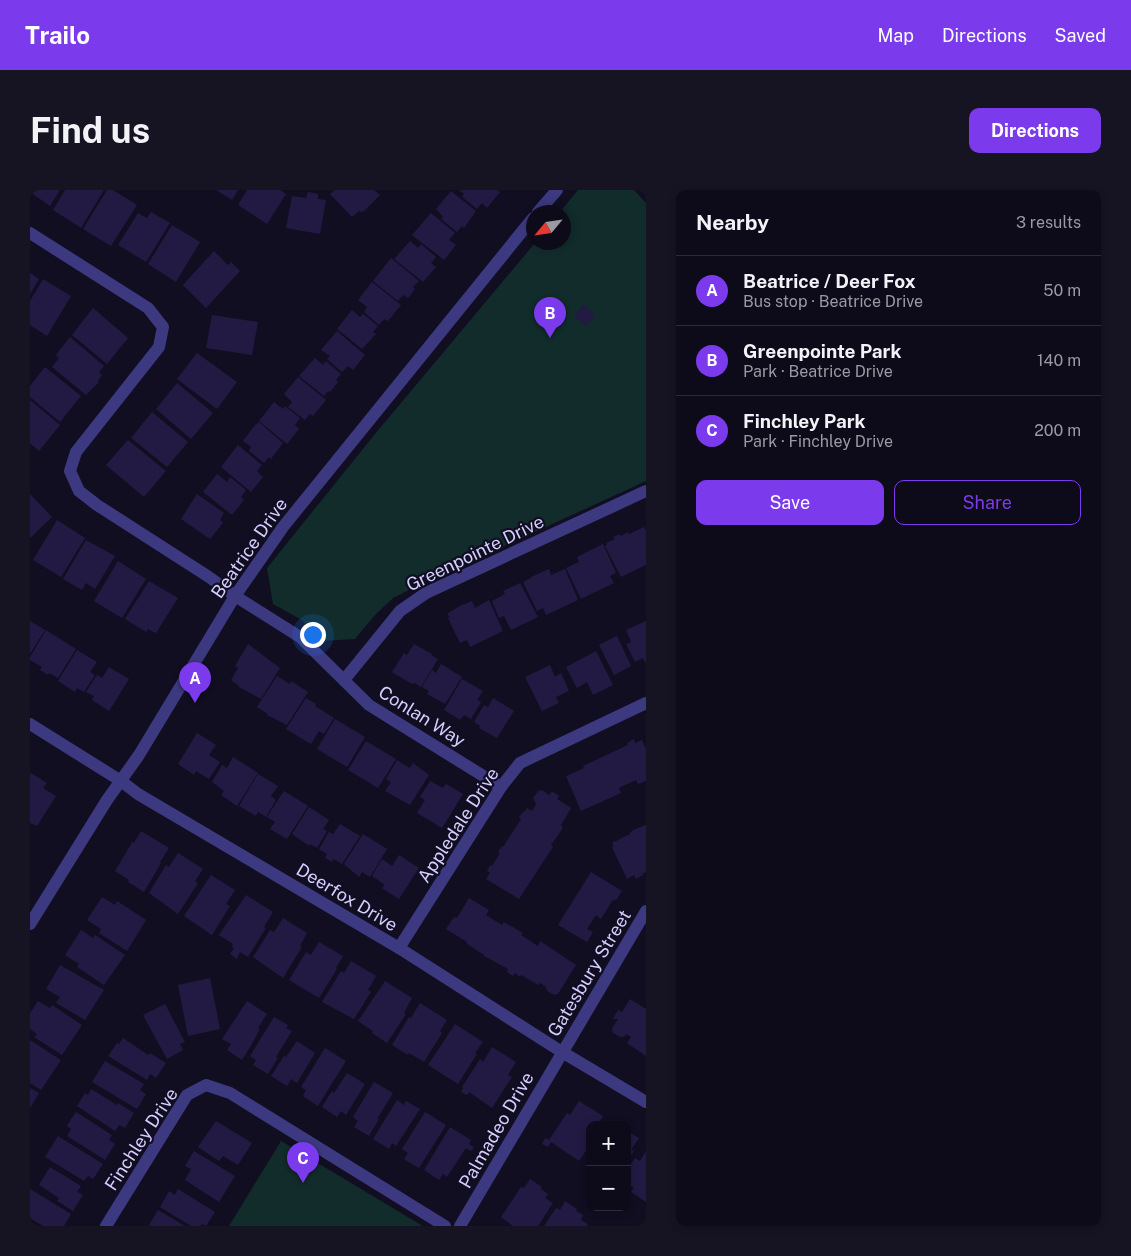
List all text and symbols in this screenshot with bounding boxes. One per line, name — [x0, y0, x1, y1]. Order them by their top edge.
text: Trailo — [25, 21, 90, 49]
text: Map — [877, 25, 914, 46]
text: Directions — [942, 25, 1027, 46]
text: Saved — [1055, 25, 1106, 46]
button: Directions — [969, 108, 1101, 153]
text: Find us — [30, 110, 150, 151]
north arrow — [526, 205, 571, 250]
text: Nearby — [696, 210, 769, 235]
text: 3 results — [1016, 213, 1081, 232]
text: Beatrice / Deer Fox — [743, 270, 916, 292]
text: A — [706, 281, 718, 300]
text: 50 m — [1043, 281, 1081, 300]
text: Bus stop · Beatrice Drive — [743, 292, 923, 311]
pin: B — [534, 297, 566, 338]
text: Greenpointe Park — [743, 340, 901, 362]
text: B — [707, 351, 717, 370]
text: 140 m — [1037, 351, 1081, 370]
text: Park · Beatrice Drive — [743, 362, 893, 381]
text: Finchley Park — [743, 410, 866, 432]
text: C — [706, 421, 718, 440]
text: 200 m — [1034, 421, 1081, 440]
text: Park · Finchley Drive — [743, 432, 893, 451]
button: Save — [696, 480, 884, 525]
button: Share — [894, 480, 1081, 525]
street label: Beatrice Drive — [207, 494, 291, 602]
street label: Greenpointe Drive — [403, 511, 547, 595]
your location — [300, 622, 326, 648]
pin: A — [179, 662, 211, 703]
street label: Conlan Way — [375, 681, 470, 751]
street label: Appledale Drive — [413, 764, 503, 886]
street label: Deerfox Drive — [293, 859, 401, 935]
street label: Gatesbury Street — [543, 906, 635, 1040]
street label: Palmadeo Drive — [454, 1068, 538, 1192]
street label: Finchley Drive — [100, 1084, 182, 1194]
map controls — [586, 1121, 631, 1211]
button: + — [586, 1121, 631, 1166]
pin: C — [287, 1142, 319, 1183]
button: − — [586, 1166, 631, 1211]

